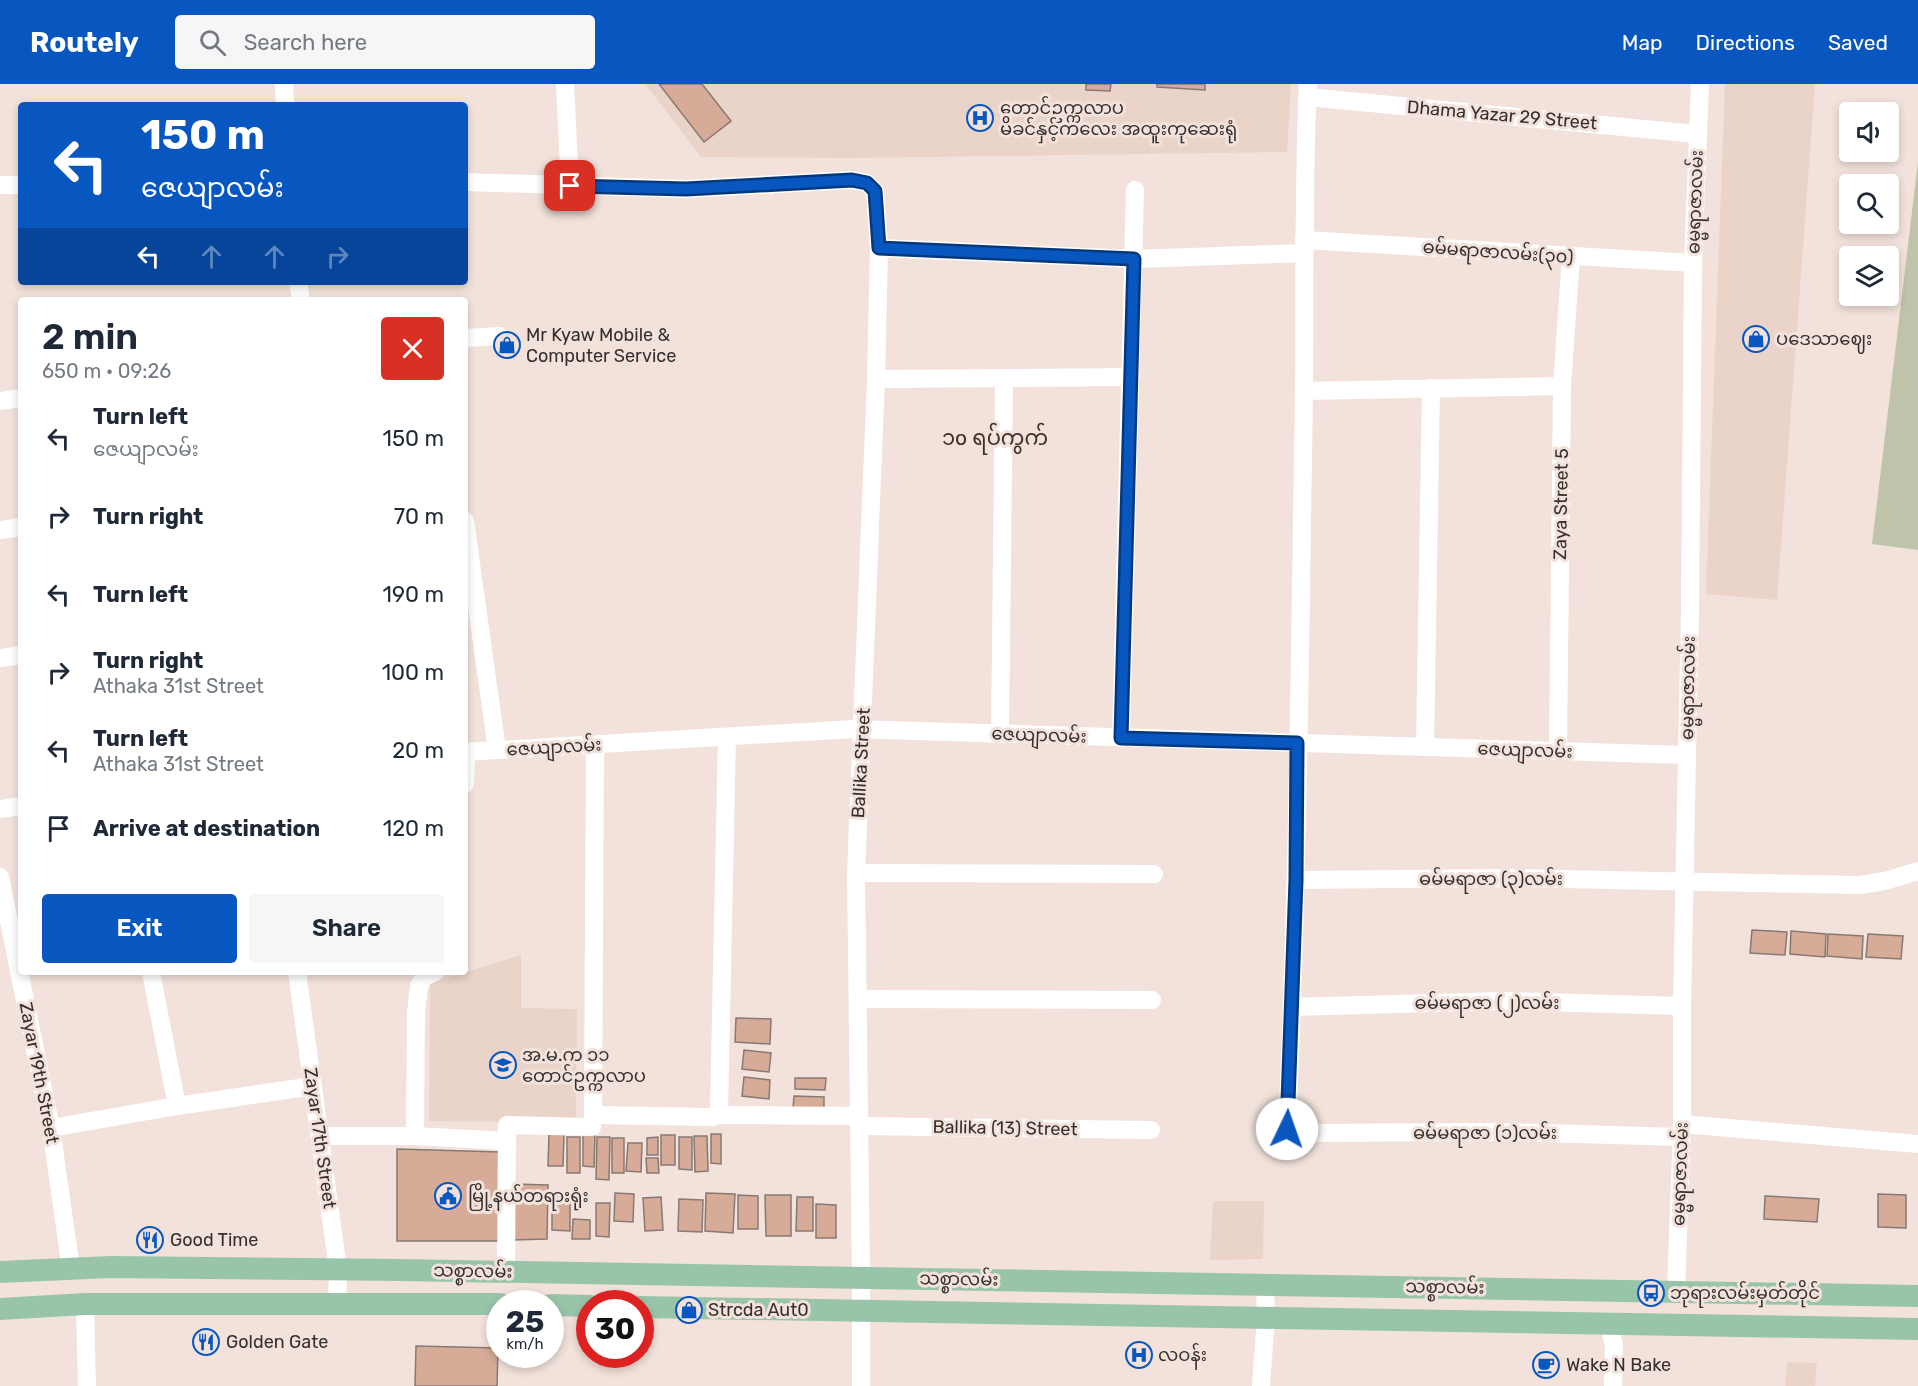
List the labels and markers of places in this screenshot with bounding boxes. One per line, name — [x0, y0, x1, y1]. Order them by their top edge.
place label: တောင်ဥက္ကလာပ မိခင်နှင့်ကလေး အထူးကုဆေးရုံ — [1000, 95, 1237, 144]
hospital icon: တောင်ဥက္ကလာပ မိခင်နှင့်ကလေး အထူးကုဆေးရုံ — [965, 103, 995, 133]
pin — [544, 160, 595, 211]
place label: Mr Kyaw Mobile & Computer Service — [526, 324, 676, 367]
shop icon: ပဒေသာဈေး — [1741, 324, 1771, 354]
place label: ပဒေသာဈေး — [1776, 328, 1872, 354]
shop icon: Mr Kyaw Mobile & Computer Service — [492, 330, 522, 360]
place label: အ.မ.က ၁၁ တောင်ဥက္ကလာပ — [522, 1044, 646, 1091]
school or university icon: အ.မ.က ၁၁ တောင်ဥက္ကလာပ — [488, 1050, 518, 1080]
public building icon: မြို့နယ်တရားရုံး — [433, 1181, 463, 1211]
place label: မြို့နယ်တရားရုံး — [468, 1182, 589, 1211]
restaurant icon: Good Time — [135, 1225, 165, 1255]
place label: Good Time — [170, 1229, 258, 1251]
bus stop icon: ဘုရားလမ်းမှတ်တိုင် — [1636, 1278, 1666, 1308]
place label: ဘုရားလမ်းမှတ်တိုင် — [1670, 1279, 1820, 1308]
shop icon: Strcda Aut0 — [674, 1295, 704, 1325]
place label: Strcda Aut0 — [708, 1299, 809, 1321]
restaurant icon: Golden Gate — [191, 1327, 221, 1357]
place label: Golden Gate — [226, 1331, 328, 1353]
hospital icon: လဝန်း — [1124, 1340, 1154, 1370]
place label: လဝန်း — [1158, 1342, 1207, 1370]
cafe icon: Wake N Bake — [1531, 1350, 1561, 1380]
place label: Wake N Bake — [1566, 1354, 1671, 1376]

